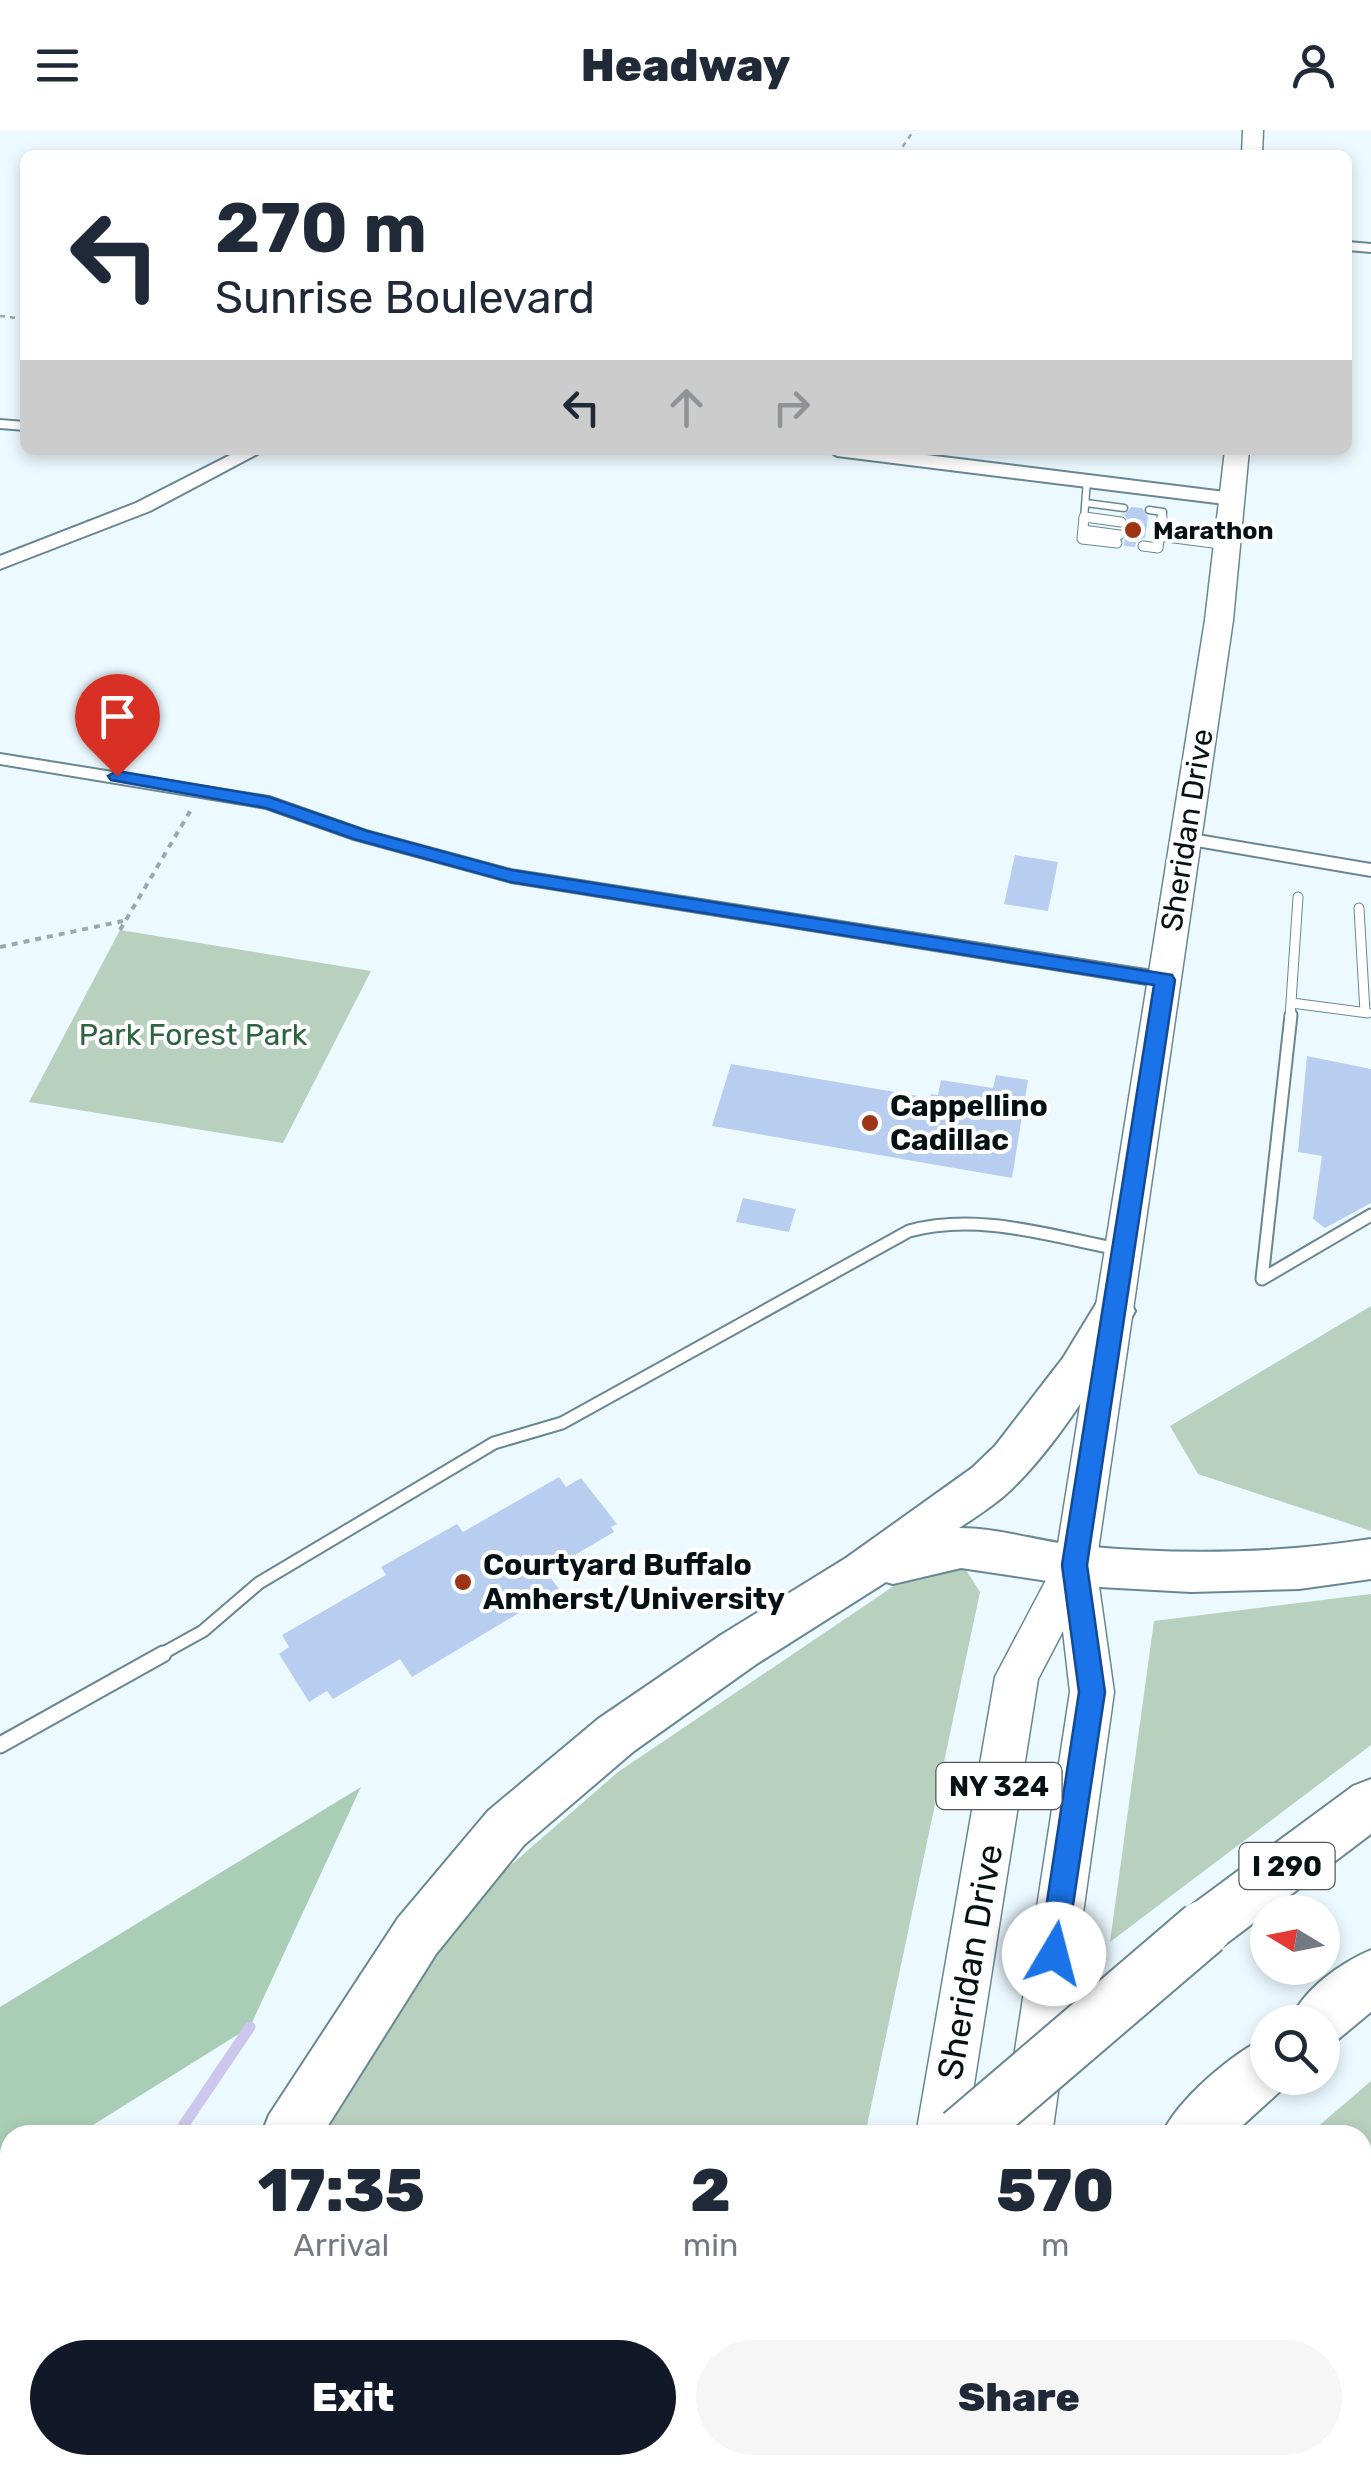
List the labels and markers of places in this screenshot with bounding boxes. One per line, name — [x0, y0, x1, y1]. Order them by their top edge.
place label: Marathon — [1153, 516, 1274, 545]
marker: Marathon — [1122, 519, 1144, 541]
pin — [75, 674, 160, 777]
place label: Cappellino Cadillac — [890, 1088, 1048, 1158]
marker: Cappellino Cadillac — [859, 1112, 881, 1134]
place label: Courtyard Buffalo Amherst/University — [483, 1547, 785, 1617]
marker: Courtyard Buffalo Amherst/University — [452, 1571, 474, 1593]

